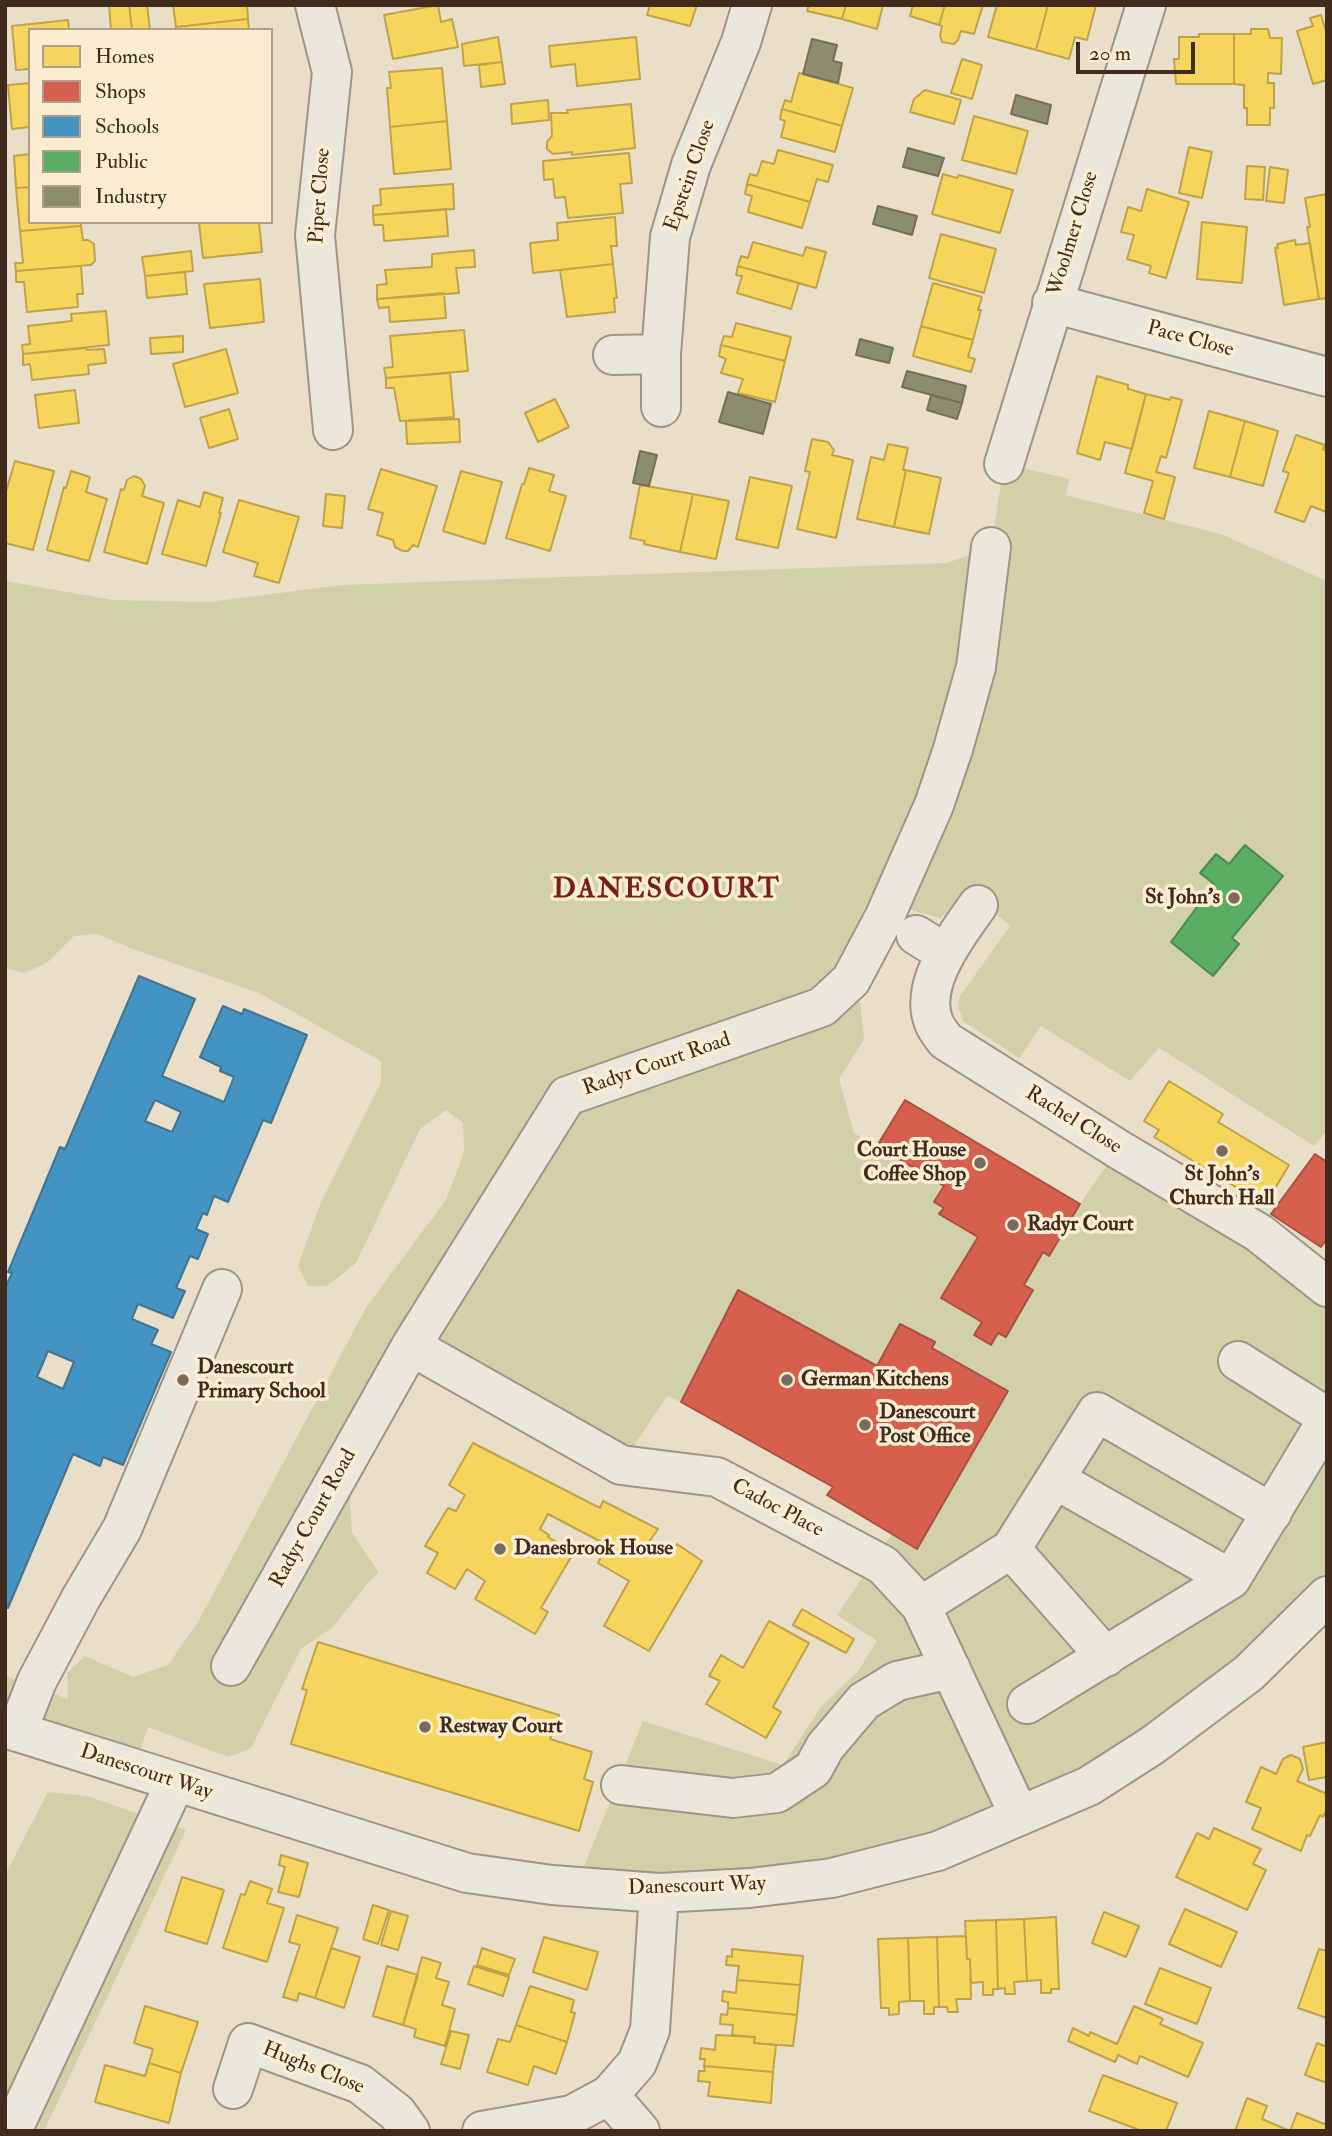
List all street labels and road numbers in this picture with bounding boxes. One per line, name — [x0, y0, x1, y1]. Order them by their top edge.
street label: Epstein Close — [660, 117, 722, 235]
street label: Piper Close — [305, 147, 337, 245]
street label: Woolmer Close — [1043, 169, 1105, 299]
street label: Pace Close — [1144, 316, 1236, 364]
street label: Radyr Court Road — [580, 1028, 734, 1102]
street label: Rachel Close — [1020, 1082, 1126, 1160]
street label: Radyr Court Road — [265, 1445, 363, 1593]
street label: Cadoc Place — [727, 1474, 827, 1544]
street label: Danescourt Way — [76, 1740, 216, 1806]
street label: Danescourt Way — [628, 1872, 766, 1902]
street label: Hughs Close — [258, 2037, 368, 2101]

